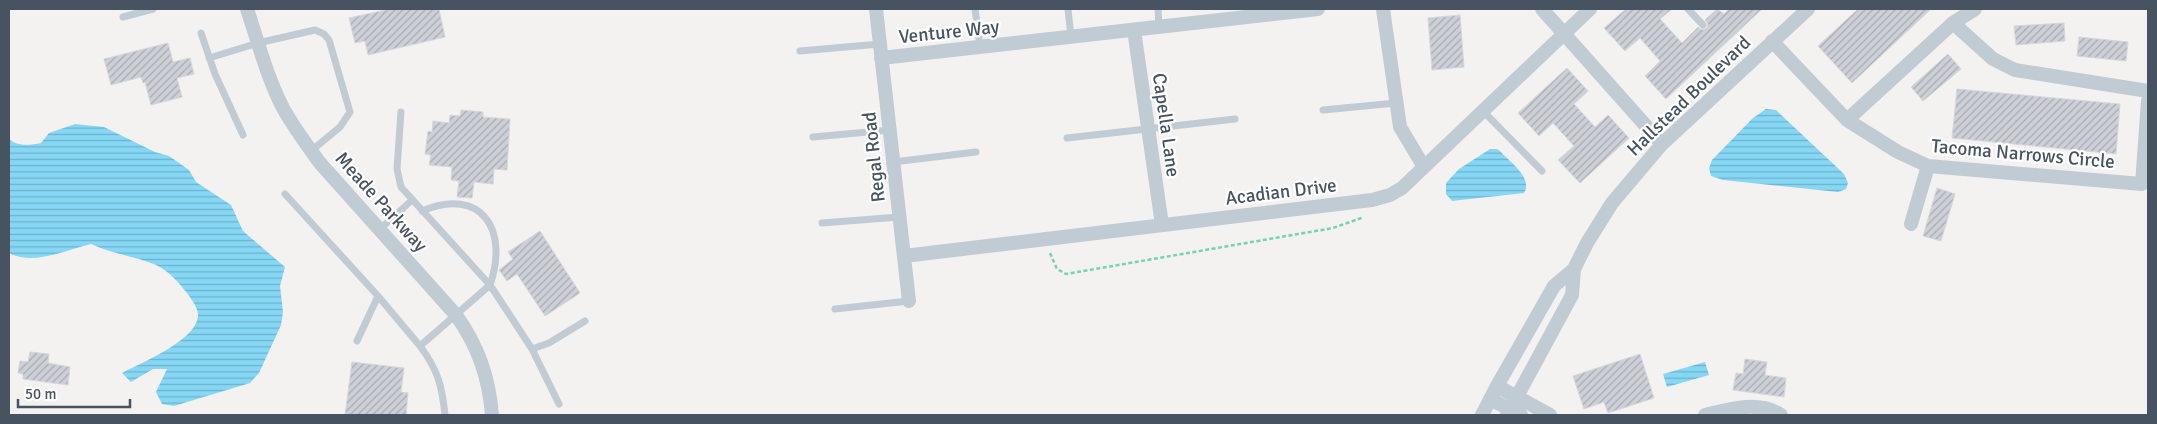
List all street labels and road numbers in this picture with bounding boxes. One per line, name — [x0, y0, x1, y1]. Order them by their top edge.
street label: Venture Way — [898, 15, 1001, 49]
street label: Hallstead Boulevard — [1622, 31, 1756, 161]
street label: Capella Lane — [1147, 72, 1185, 178]
street label: Regal Road — [857, 111, 891, 203]
street label: Tacoma Narrows Circle — [1930, 134, 2116, 174]
street label: Meade Parkway — [330, 147, 432, 257]
street label: Acadian Drive — [1224, 173, 1338, 211]

